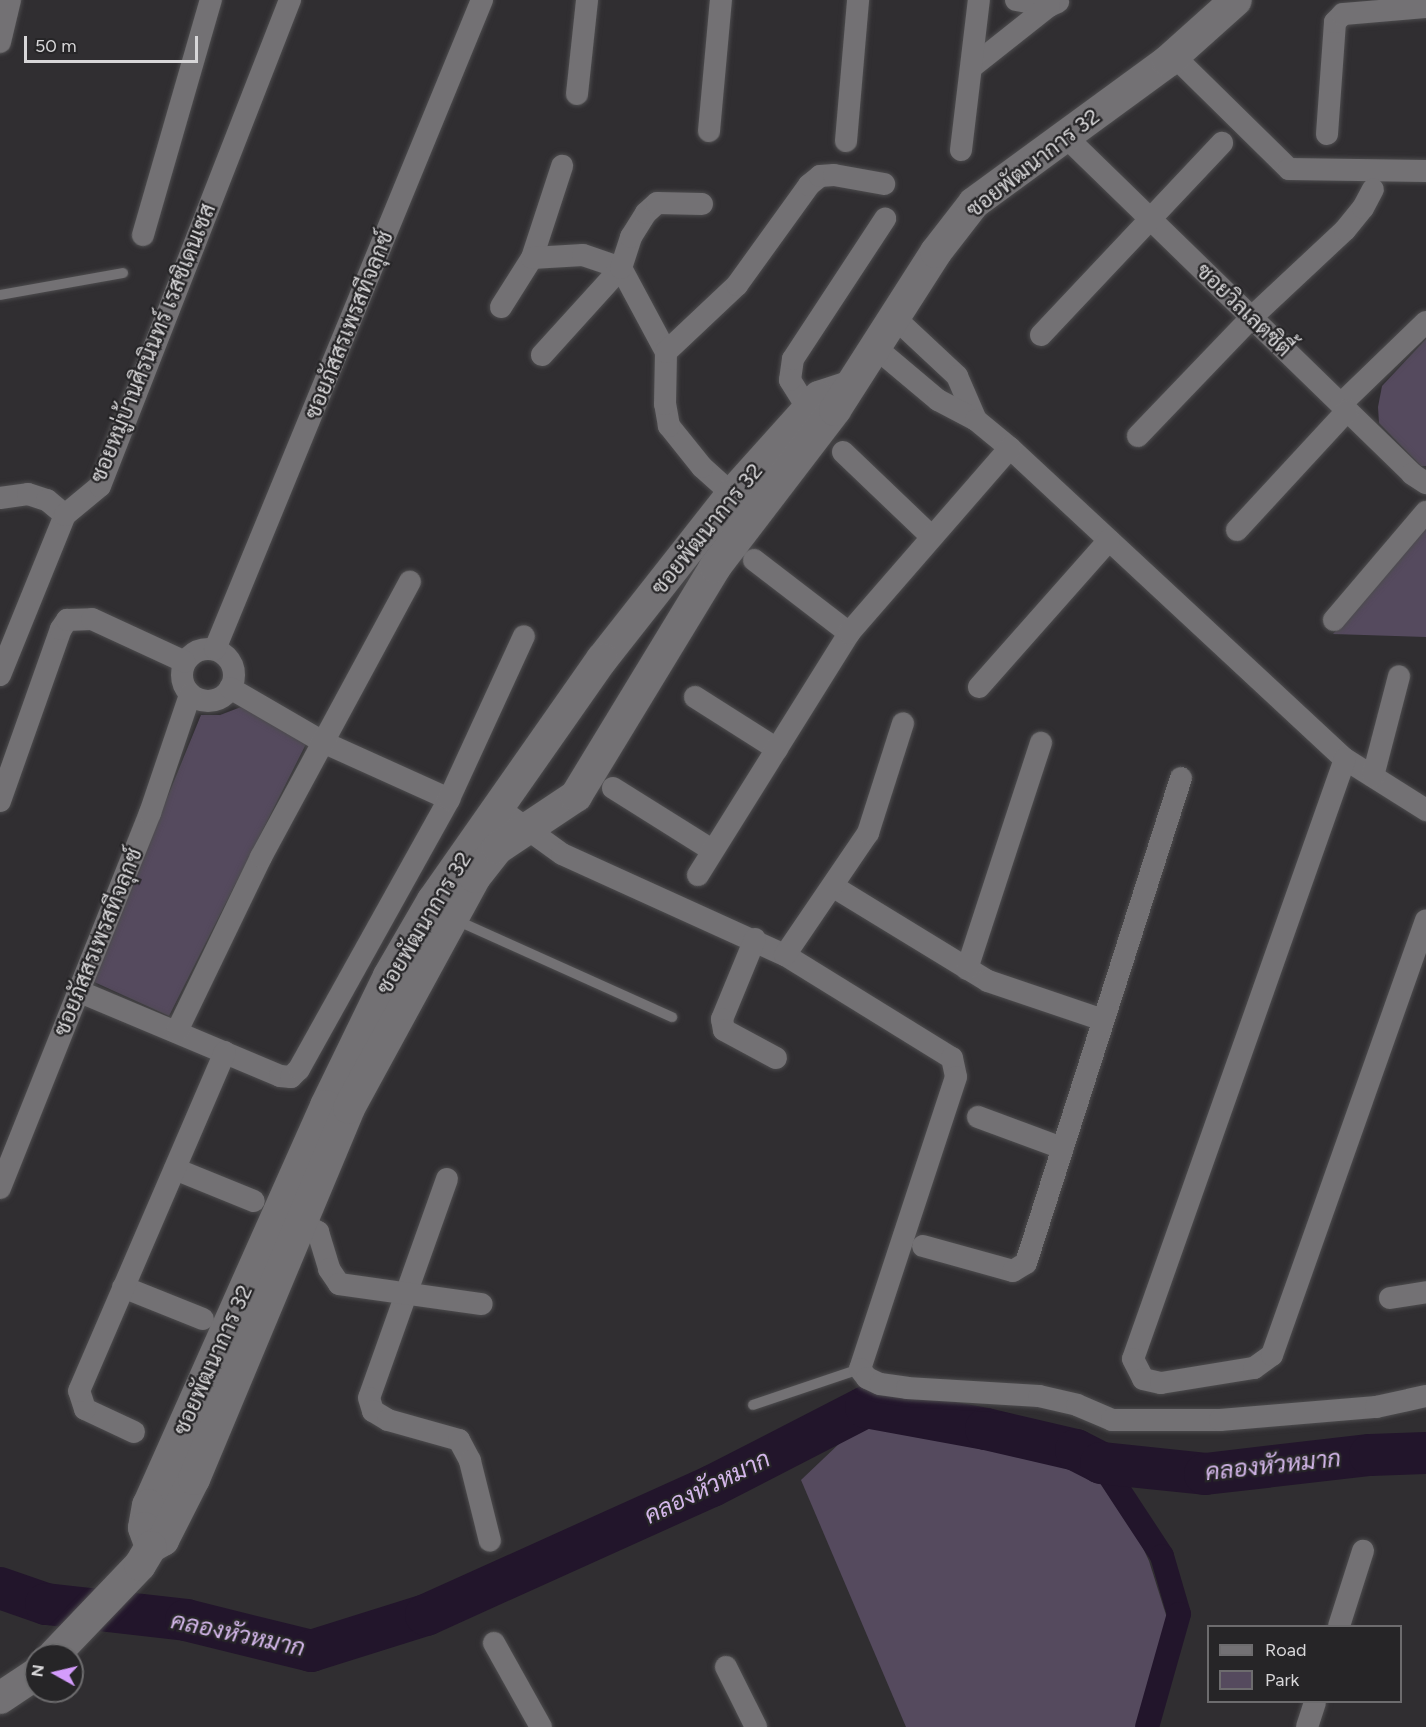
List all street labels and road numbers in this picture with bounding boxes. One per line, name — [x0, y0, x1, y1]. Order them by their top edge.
street label: ซอยพัฒนาการ 32 — [961, 103, 1105, 223]
street label: ซอยหมู่บ้านศิรนินทร์ เรสซิเดนเซส — [85, 200, 221, 486]
street label: ซอยภัสสรเพรสทีจลุกซ์ — [299, 227, 399, 423]
street label: ซอยวิลเลตซิตี้ — [1191, 258, 1297, 362]
street label: ซอยพัฒนาการ 32 — [646, 458, 768, 600]
street label: ซอยภัสสรเพรสทีจลุกซ์ — [48, 844, 148, 1040]
street label: ซอยพัฒนาการ 32 — [371, 847, 477, 999]
street label: ซอยพัฒนาการ 32 — [168, 1281, 258, 1439]

